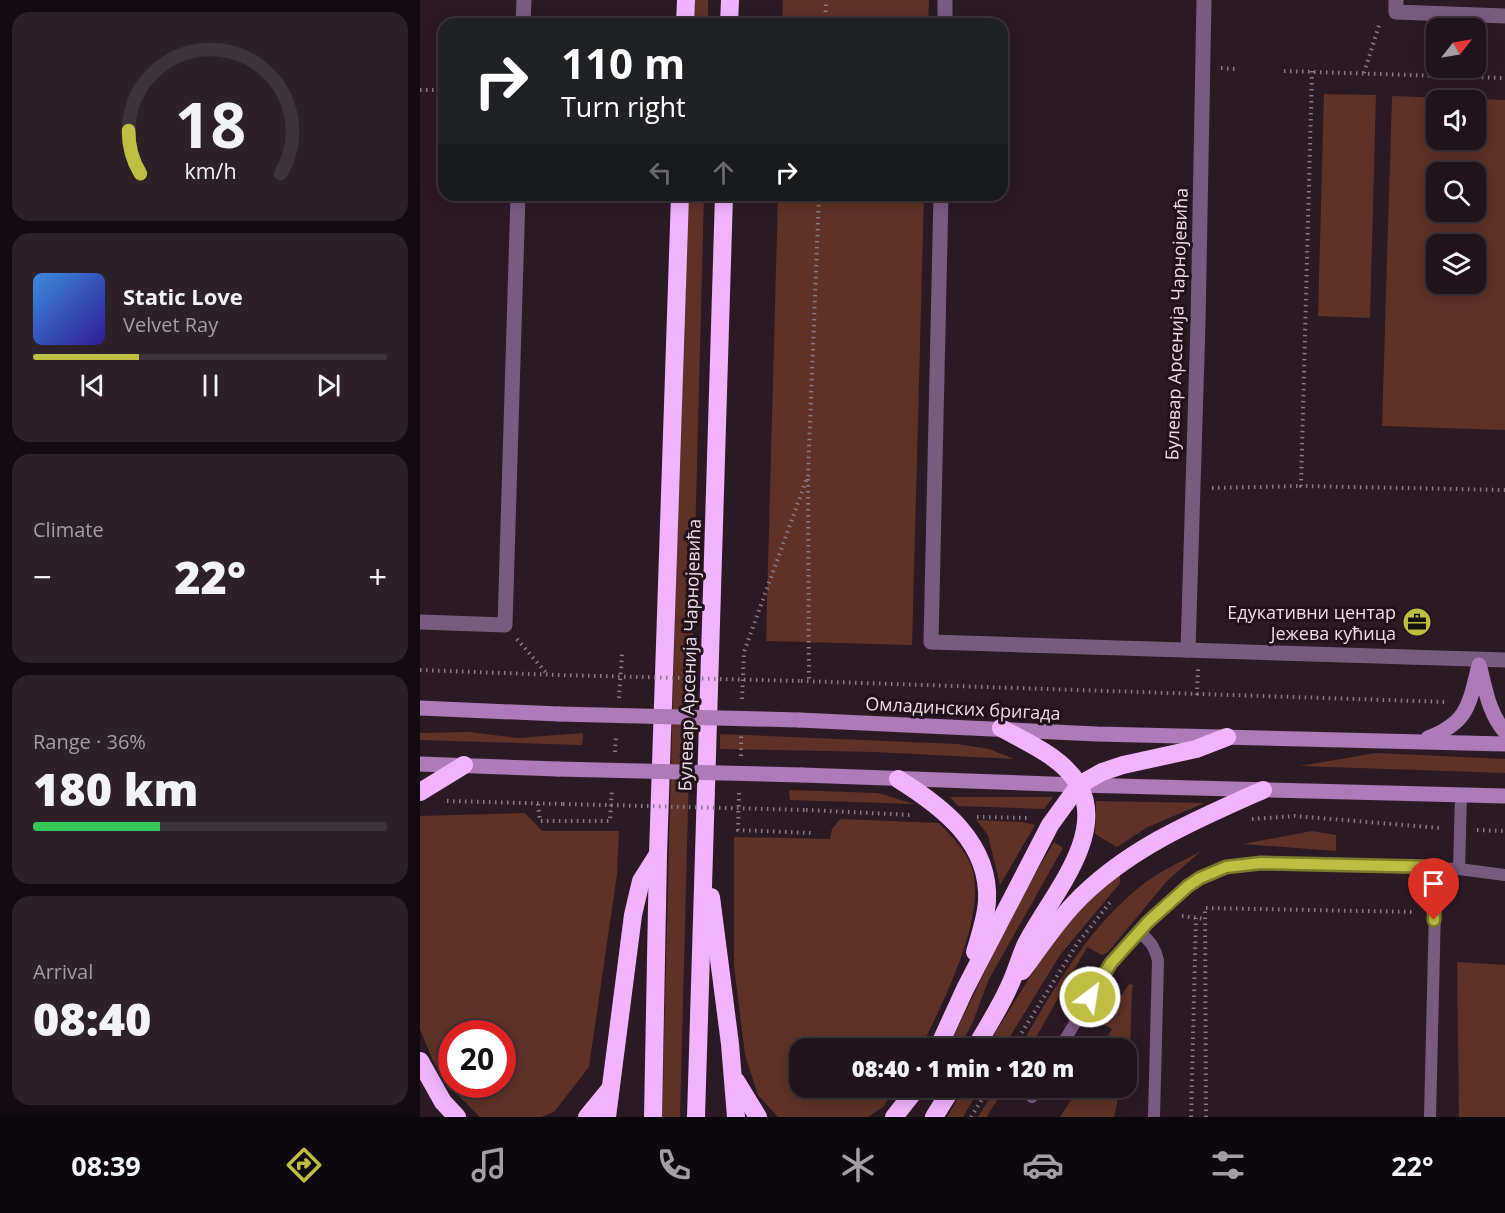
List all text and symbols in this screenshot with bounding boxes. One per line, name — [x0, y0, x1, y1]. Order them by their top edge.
north arrow — [1426, 18, 1486, 78]
map controls — [1426, 18, 1486, 294]
text: 110 m — [561, 34, 685, 91]
icon: right — [462, 42, 540, 120]
text: 18 — [174, 81, 246, 166]
text: Turn right — [561, 88, 686, 125]
button: sound — [1426, 90, 1486, 150]
text: km/h — [184, 156, 236, 185]
icon: left — [644, 156, 677, 189]
icon: ahead — [707, 156, 740, 189]
icon: right — [770, 156, 803, 189]
button: search — [1426, 162, 1486, 222]
street label: Булевар Арсенија Чарнојевића — [1159, 187, 1193, 461]
button: layers — [1426, 234, 1486, 294]
text: Static Love — [123, 281, 243, 311]
text: Velvet Ray — [123, 311, 218, 338]
icon: previous — [76, 369, 109, 402]
icon: pause — [194, 369, 227, 402]
icon: next — [312, 369, 345, 402]
text: Climate — [33, 516, 104, 543]
street label: Булевар Арсенија Чарнојевића — [672, 518, 706, 792]
text: 22° — [174, 546, 246, 607]
text: − — [33, 554, 52, 599]
text: + — [368, 554, 387, 599]
place label: Едукативни центар Јежева кућица — [1227, 600, 1396, 645]
office icon: Едукативни центар Јежева кућица — [1401, 606, 1433, 638]
street label: Омладинских бригада — [865, 691, 1061, 725]
text: Range · 36% — [33, 728, 146, 755]
text: 180 km — [33, 758, 198, 819]
pin — [1408, 858, 1459, 920]
icon: arrive — [1417, 867, 1450, 900]
text: Arrival — [33, 958, 93, 985]
position arrow — [1058, 965, 1122, 1029]
text: 08:40 — [33, 988, 151, 1049]
speed limit sign: 20 — [438, 1020, 516, 1098]
text: 08:40 · 1 min · 120 m — [852, 1053, 1074, 1083]
icon: directions — [283, 1144, 325, 1186]
icon: music — [468, 1144, 510, 1186]
icon: phone — [653, 1144, 695, 1186]
icon: climate — [837, 1144, 879, 1186]
icon: car — [1022, 1144, 1064, 1186]
icon: filters — [1207, 1144, 1249, 1186]
text: 08:39 — [71, 1147, 141, 1184]
text: 22° — [1391, 1147, 1434, 1184]

